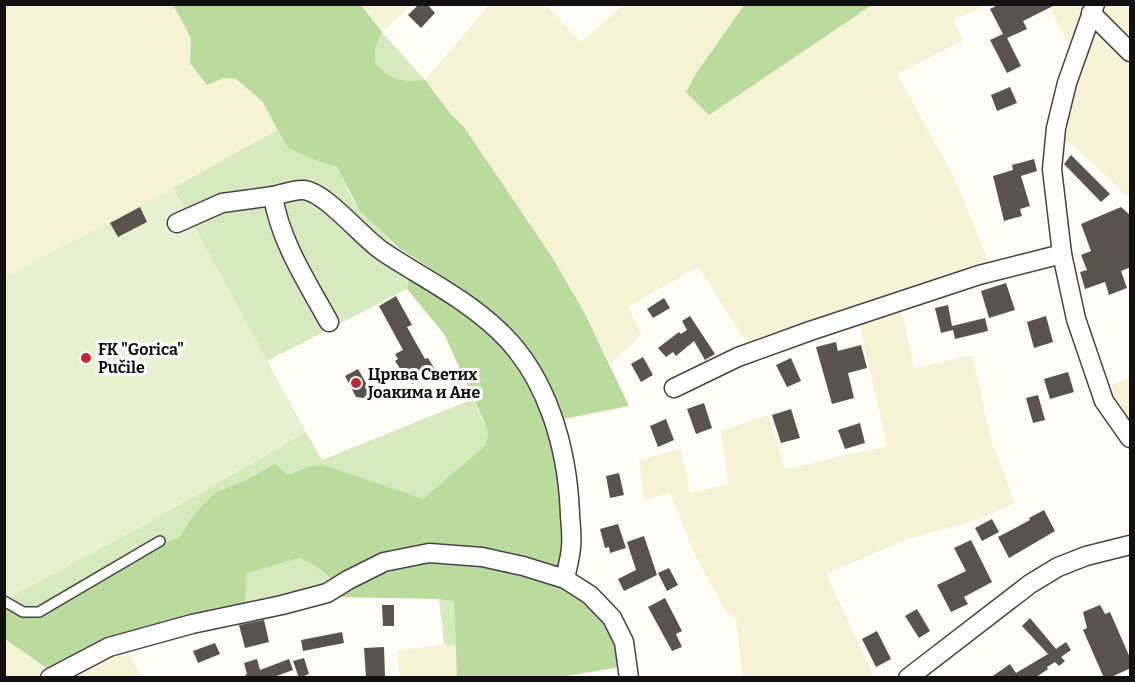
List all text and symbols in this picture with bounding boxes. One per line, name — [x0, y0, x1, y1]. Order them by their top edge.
place label: FK "Gorica" Pučile — [98, 340, 184, 377]
marker: FK "Gorica" Pučile — [79, 351, 93, 365]
place label: Црква Светих Јоакима и Ане — [367, 365, 480, 402]
marker: Црква Светих Јоакима и Ане — [349, 376, 363, 390]

